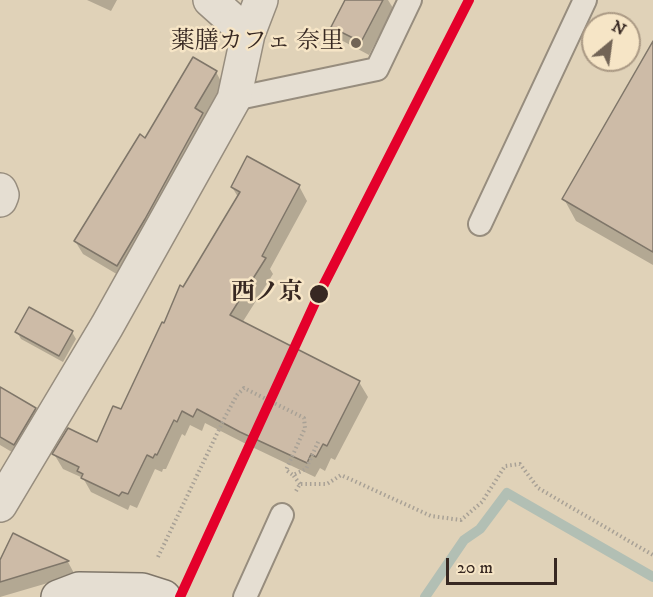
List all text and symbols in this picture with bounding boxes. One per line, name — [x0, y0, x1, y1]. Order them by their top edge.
north arrow — [581, 12, 641, 72]
text: N — [608, 16, 629, 40]
place label: 薬膳カフェ 奈里 — [171, 29, 344, 57]
marker: 薬膳カフェ 奈里 — [349, 36, 363, 50]
place label: 西ノ京 — [231, 280, 303, 308]
marker: 西ノ京 — [308, 283, 330, 305]
scale bar — [449, 546, 560, 584]
text: 20 m — [457, 557, 493, 579]

